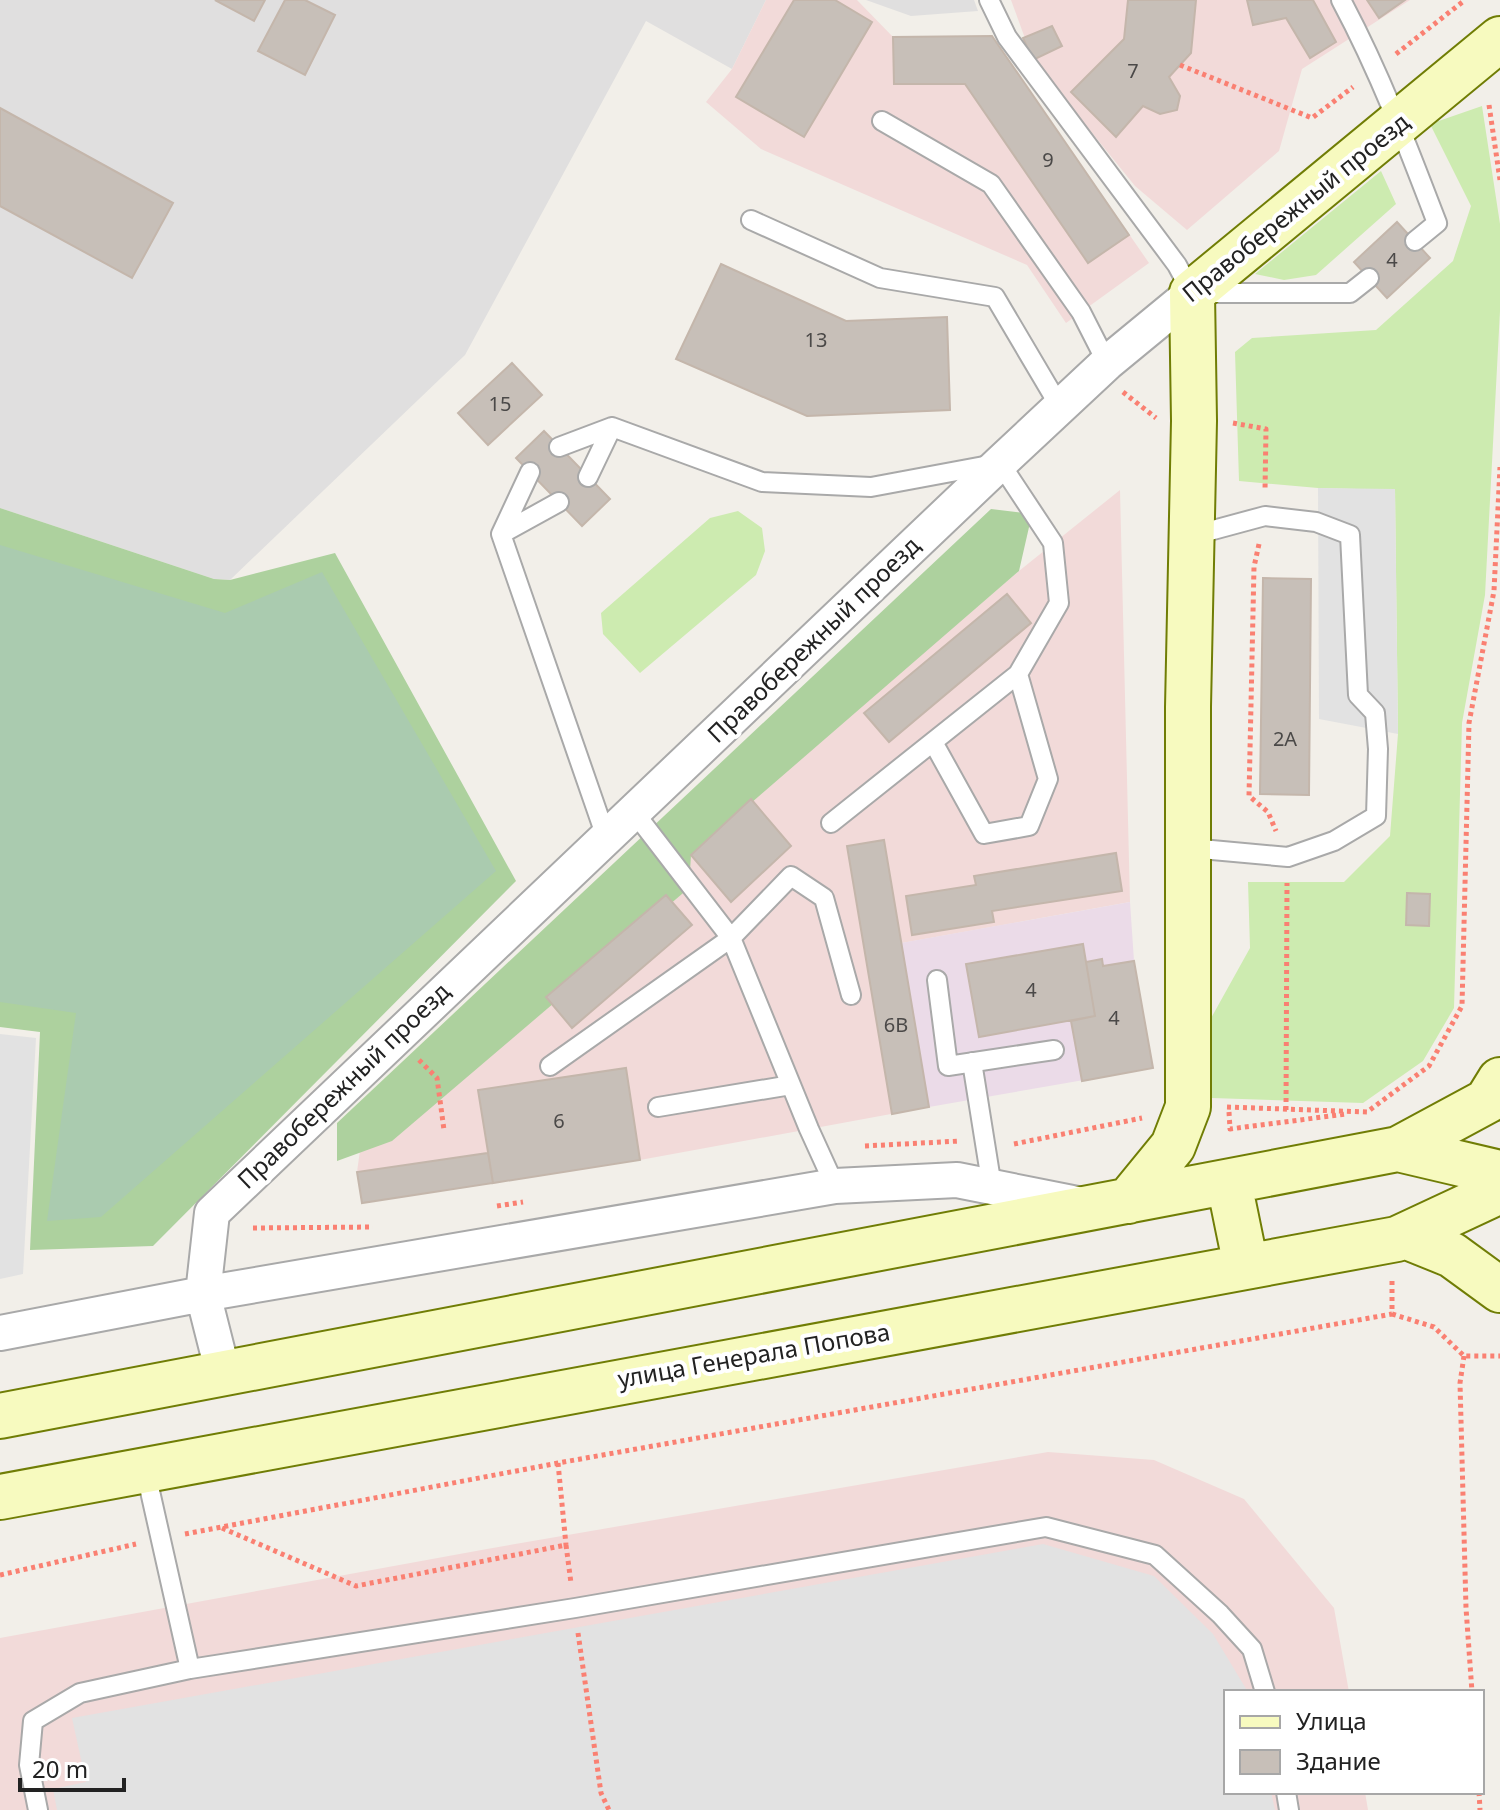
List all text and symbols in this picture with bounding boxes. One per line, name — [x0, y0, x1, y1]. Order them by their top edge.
house number: 7 — [1127, 57, 1139, 84]
street label: Правобережный проезд — [1175, 105, 1416, 309]
house number: 9 — [1042, 146, 1054, 173]
house number: 4 — [1386, 246, 1398, 273]
house number: 13 — [805, 326, 827, 353]
house number: 15 — [489, 390, 511, 417]
street label: Правобережный проезд — [700, 528, 927, 749]
house number: 2А — [1273, 725, 1297, 752]
street label: Правобережный проезд — [230, 974, 457, 1195]
house number: 4 — [1025, 976, 1037, 1003]
house number: 4 — [1108, 1004, 1120, 1031]
house number: 6В — [884, 1011, 908, 1038]
house number: 6 — [553, 1107, 565, 1134]
street label: улица Генерала Попова — [615, 1314, 892, 1395]
legend — [1224, 1690, 1484, 1794]
text: Улица — [1296, 1704, 1367, 1737]
scale bar — [20, 1742, 124, 1792]
text: Здание — [1296, 1744, 1381, 1777]
text: 20 m — [32, 1752, 88, 1785]

